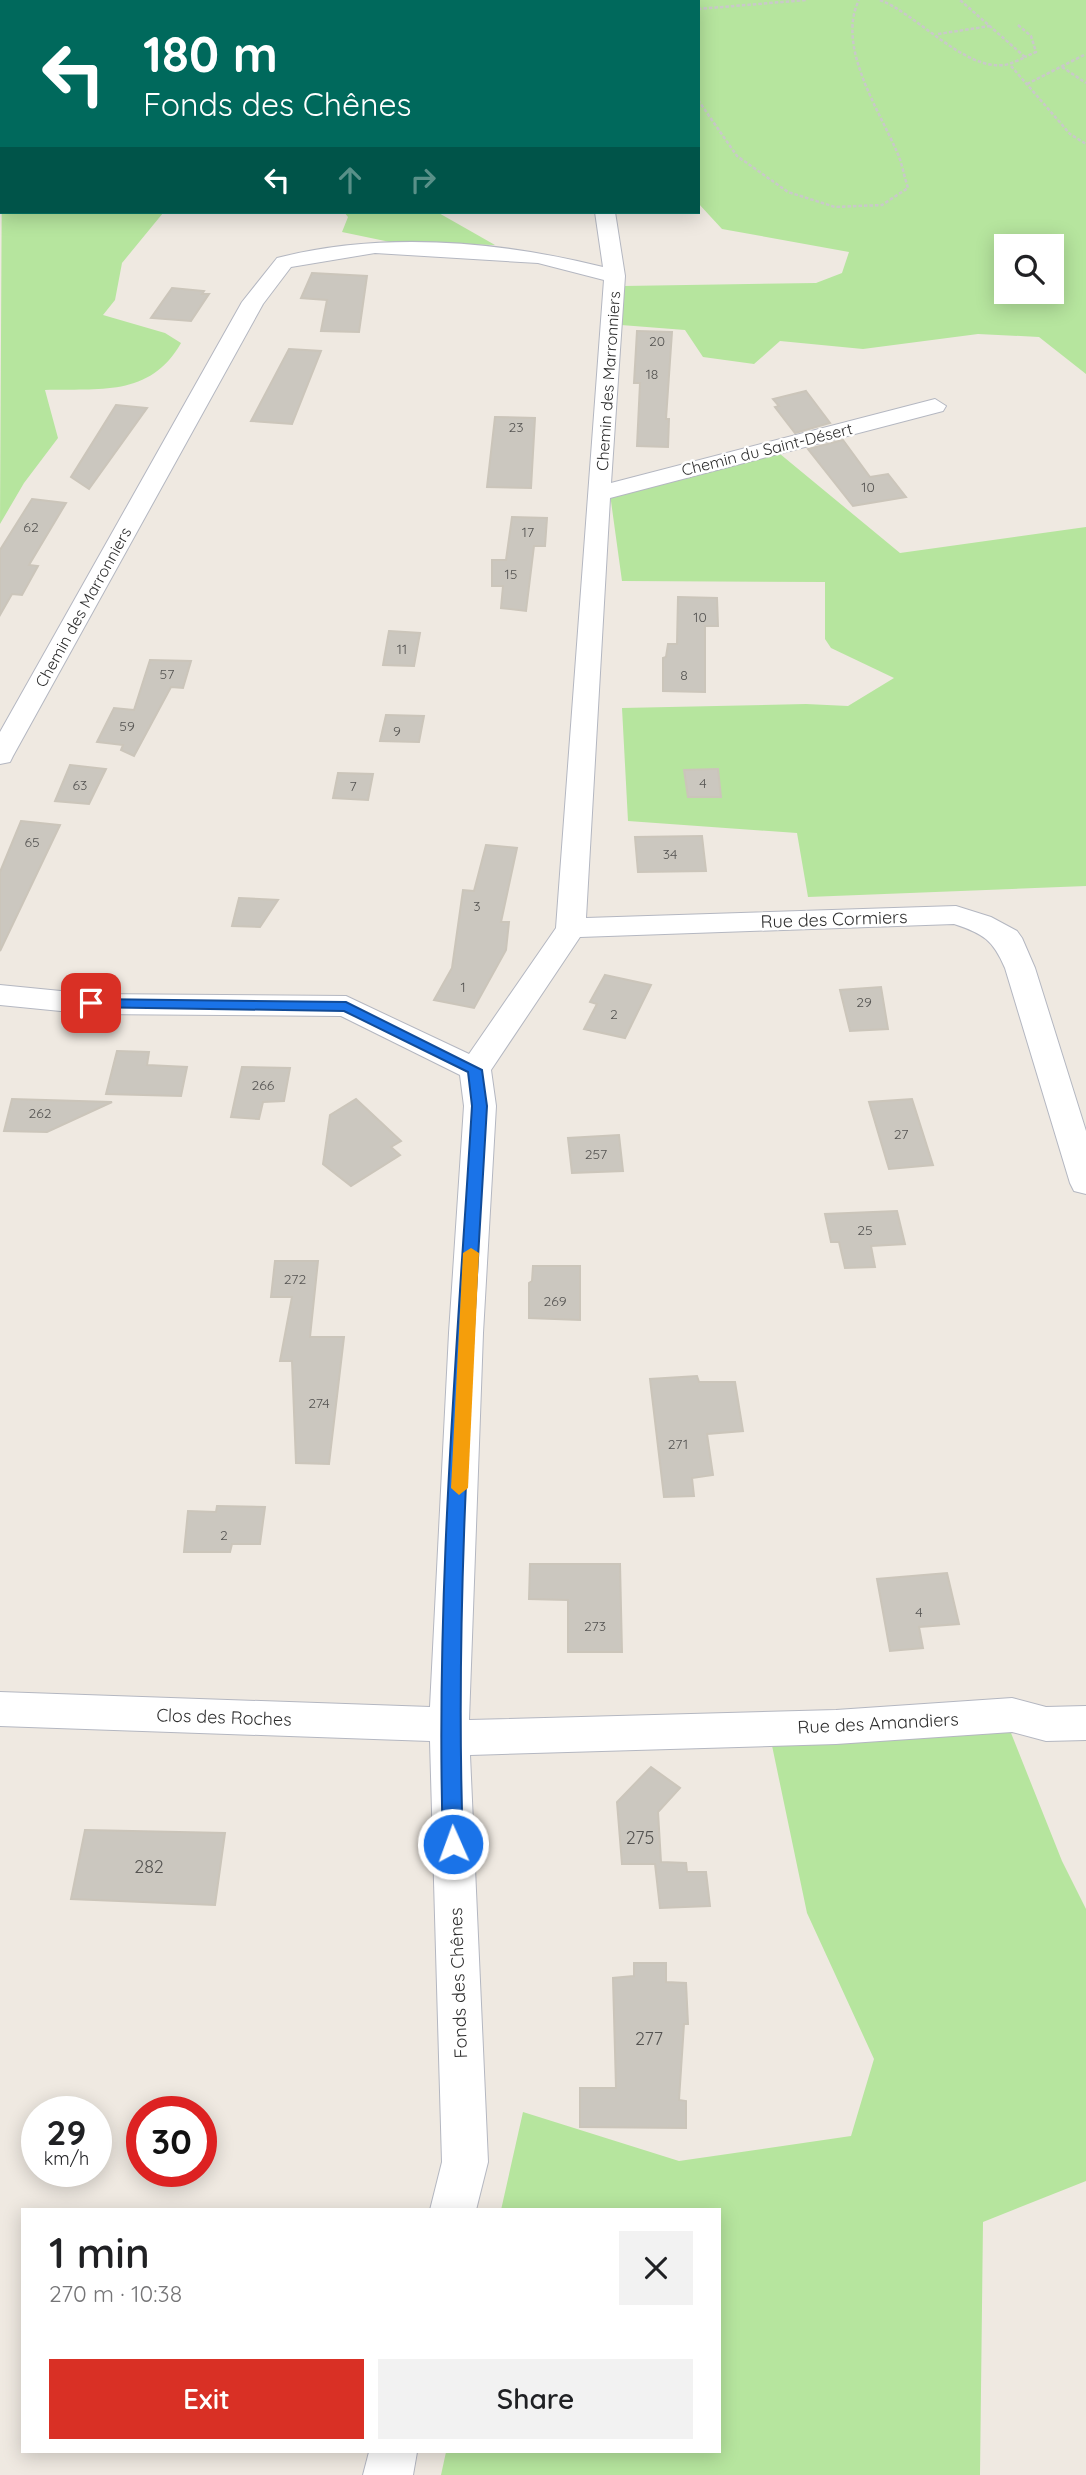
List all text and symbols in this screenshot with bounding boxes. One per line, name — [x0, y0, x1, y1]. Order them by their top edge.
text: 180 m — [143, 23, 278, 84]
icon: left — [28, 28, 119, 119]
text: Fonds des Chênes — [143, 84, 412, 124]
icon: left — [258, 161, 296, 199]
icon: ahead — [331, 161, 369, 199]
icon: right — [404, 161, 442, 199]
map controls — [994, 234, 1064, 304]
button: search — [994, 234, 1064, 304]
street label: Chemin des Marronniers — [592, 291, 624, 471]
house number: 20 — [649, 332, 665, 350]
house number: 18 — [646, 365, 658, 383]
house number: 23 — [508, 418, 524, 436]
street label: Chemin du Saint-Désert — [679, 418, 855, 480]
house number: 10 — [861, 478, 875, 496]
house number: 62 — [23, 518, 39, 536]
street label: Chemin des Marronniers — [31, 523, 135, 691]
house number: 17 — [522, 523, 534, 541]
house number: 15 — [505, 565, 517, 583]
house number: 10 — [693, 608, 707, 626]
house number: 11 — [397, 640, 407, 658]
house number: 57 — [160, 665, 174, 683]
house number: 8 — [680, 666, 688, 684]
house number: 59 — [119, 717, 135, 735]
house number: 9 — [393, 722, 401, 740]
house number: 4 — [699, 774, 707, 792]
house number: 63 — [73, 776, 87, 794]
house number: 7 — [349, 777, 357, 795]
house number: 65 — [24, 833, 40, 851]
house number: 34 — [663, 845, 677, 863]
house number: 3 — [473, 897, 481, 915]
street label: Rue des Cormiers — [760, 905, 908, 933]
pin — [61, 973, 121, 1033]
house number: 1 — [460, 978, 466, 996]
icon: arrive — [72, 984, 110, 1022]
house number: 29 — [856, 993, 872, 1011]
house number: 2 — [610, 1005, 618, 1023]
house number: 266 — [252, 1076, 275, 1094]
house number: 262 — [28, 1104, 52, 1122]
house number: 27 — [894, 1125, 908, 1143]
house number: 257 — [585, 1145, 607, 1163]
house number: 25 — [857, 1221, 873, 1239]
house number: 272 — [284, 1270, 306, 1288]
house number: 269 — [543, 1292, 567, 1310]
house number: 274 — [308, 1394, 330, 1412]
house number: 271 — [668, 1435, 688, 1453]
house number: 2 — [220, 1526, 228, 1544]
house number: 4 — [915, 1603, 923, 1621]
house number: 273 — [584, 1617, 606, 1635]
street label: Clos des Roches — [156, 1703, 292, 1731]
street label: Rue des Amandiers — [797, 1707, 959, 1739]
position arrow — [416, 1807, 490, 1881]
house number: 275 — [626, 1826, 654, 1849]
house number: 282 — [134, 1855, 164, 1878]
street label: Fonds des Chênes — [444, 1907, 472, 2059]
house number: 277 — [635, 2027, 663, 2050]
speed limit sign: 30 — [126, 2096, 217, 2187]
text: 29 — [47, 2110, 86, 2154]
text: km/h — [44, 2147, 89, 2170]
text: 1 min — [49, 2226, 150, 2279]
button: close — [619, 2231, 693, 2305]
text: 270 m · 10:38 — [49, 2279, 182, 2308]
button: Exit — [49, 2359, 364, 2439]
button: Share — [378, 2359, 693, 2439]

